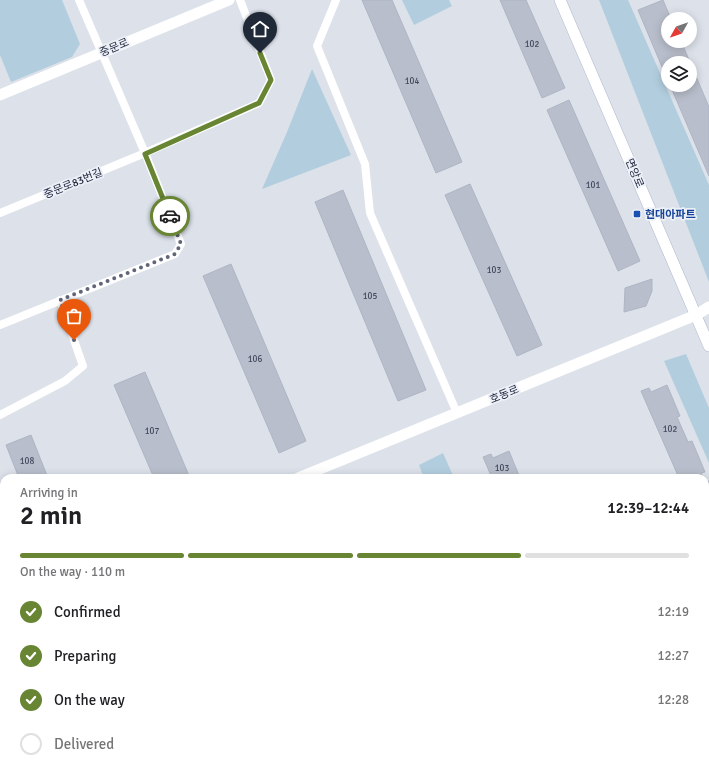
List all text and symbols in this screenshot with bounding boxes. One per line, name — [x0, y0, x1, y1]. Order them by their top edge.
pin — [243, 12, 277, 53]
north arrow — [661, 12, 697, 48]
map controls — [661, 12, 697, 92]
icon: home — [249, 18, 271, 40]
street label: 중문로 — [98, 36, 131, 59]
house number: 102 — [525, 39, 539, 50]
button: layers — [661, 56, 697, 92]
house number: 104 — [405, 76, 419, 87]
street label: 면앙로 — [623, 157, 646, 190]
street label: 중문로83번길 — [42, 166, 105, 201]
house number: 101 — [586, 180, 600, 191]
courier — [150, 196, 190, 236]
icon: car — [159, 205, 181, 227]
place label: 현대아파트 — [645, 208, 696, 221]
marker: 현대아파트 — [632, 209, 642, 219]
house number: 103 — [487, 265, 501, 276]
house number: 105 — [363, 291, 377, 302]
pin — [57, 299, 91, 340]
icon: bag — [63, 305, 85, 327]
house number: 106 — [248, 354, 262, 365]
street label: 호동로 — [488, 383, 521, 406]
house number: 102 — [663, 424, 677, 435]
house number: 107 — [145, 426, 159, 437]
house number: 108 — [20, 456, 34, 467]
house number: 103 — [495, 463, 509, 474]
text: Arriving in — [20, 485, 78, 501]
text: 12:39–12:44 — [608, 499, 689, 517]
text: 2 min — [20, 500, 82, 532]
text: On the way · 110 m — [20, 564, 125, 580]
icon: check — [20, 601, 42, 623]
text: Confirmed — [54, 603, 121, 621]
text: 12:19 — [657, 604, 689, 620]
icon: check — [20, 645, 42, 667]
text: Preparing — [54, 647, 117, 665]
text: 12:27 — [657, 648, 689, 664]
icon: check — [20, 689, 42, 711]
text: On the way — [54, 691, 125, 709]
text: 12:28 — [657, 692, 689, 708]
text: Delivered — [54, 735, 114, 753]

